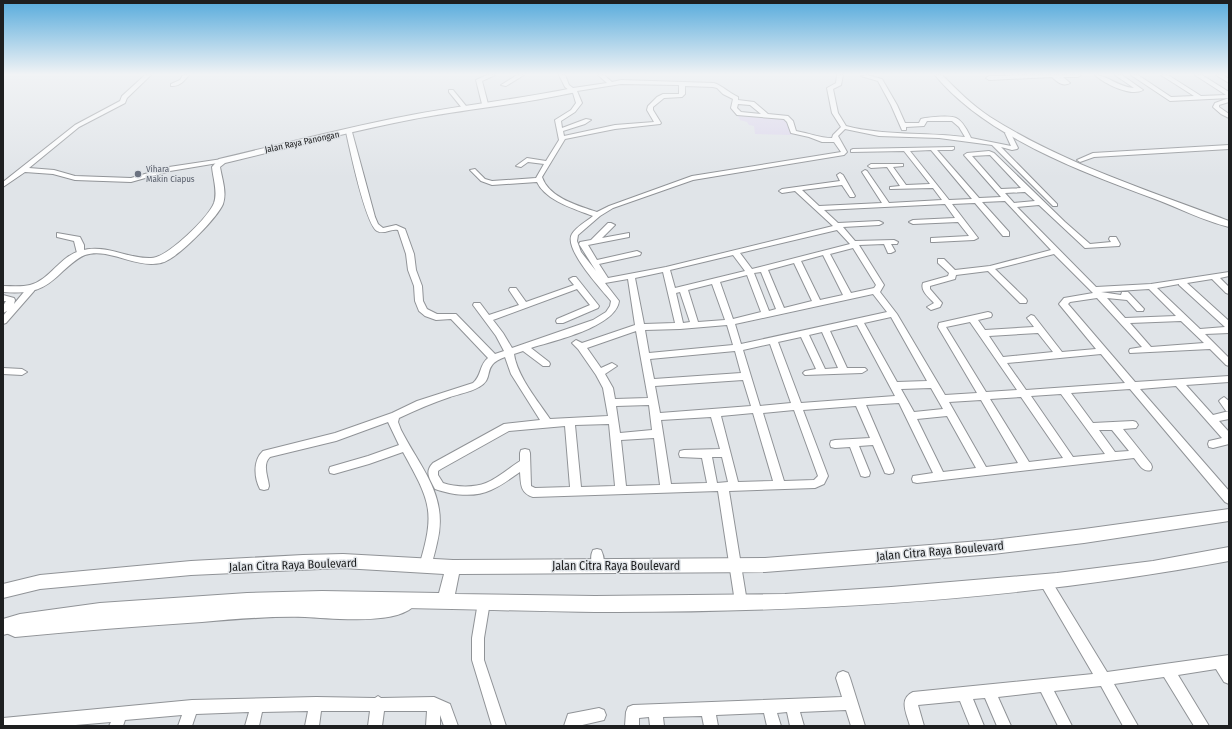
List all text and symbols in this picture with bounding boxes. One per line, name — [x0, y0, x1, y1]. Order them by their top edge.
street label: Jalan Raya Panongan — [264, 129, 340, 155]
place label: Vihara Makin Ciapus — [146, 164, 195, 184]
marker: Vihara Makin Ciapus — [133, 169, 143, 179]
street label: Jalan Citra Raya Boulevard — [876, 538, 1004, 564]
street label: Jalan Citra Raya Boulevard — [229, 556, 357, 574]
street label: Jalan Citra Raya Boulevard — [552, 559, 680, 573]

